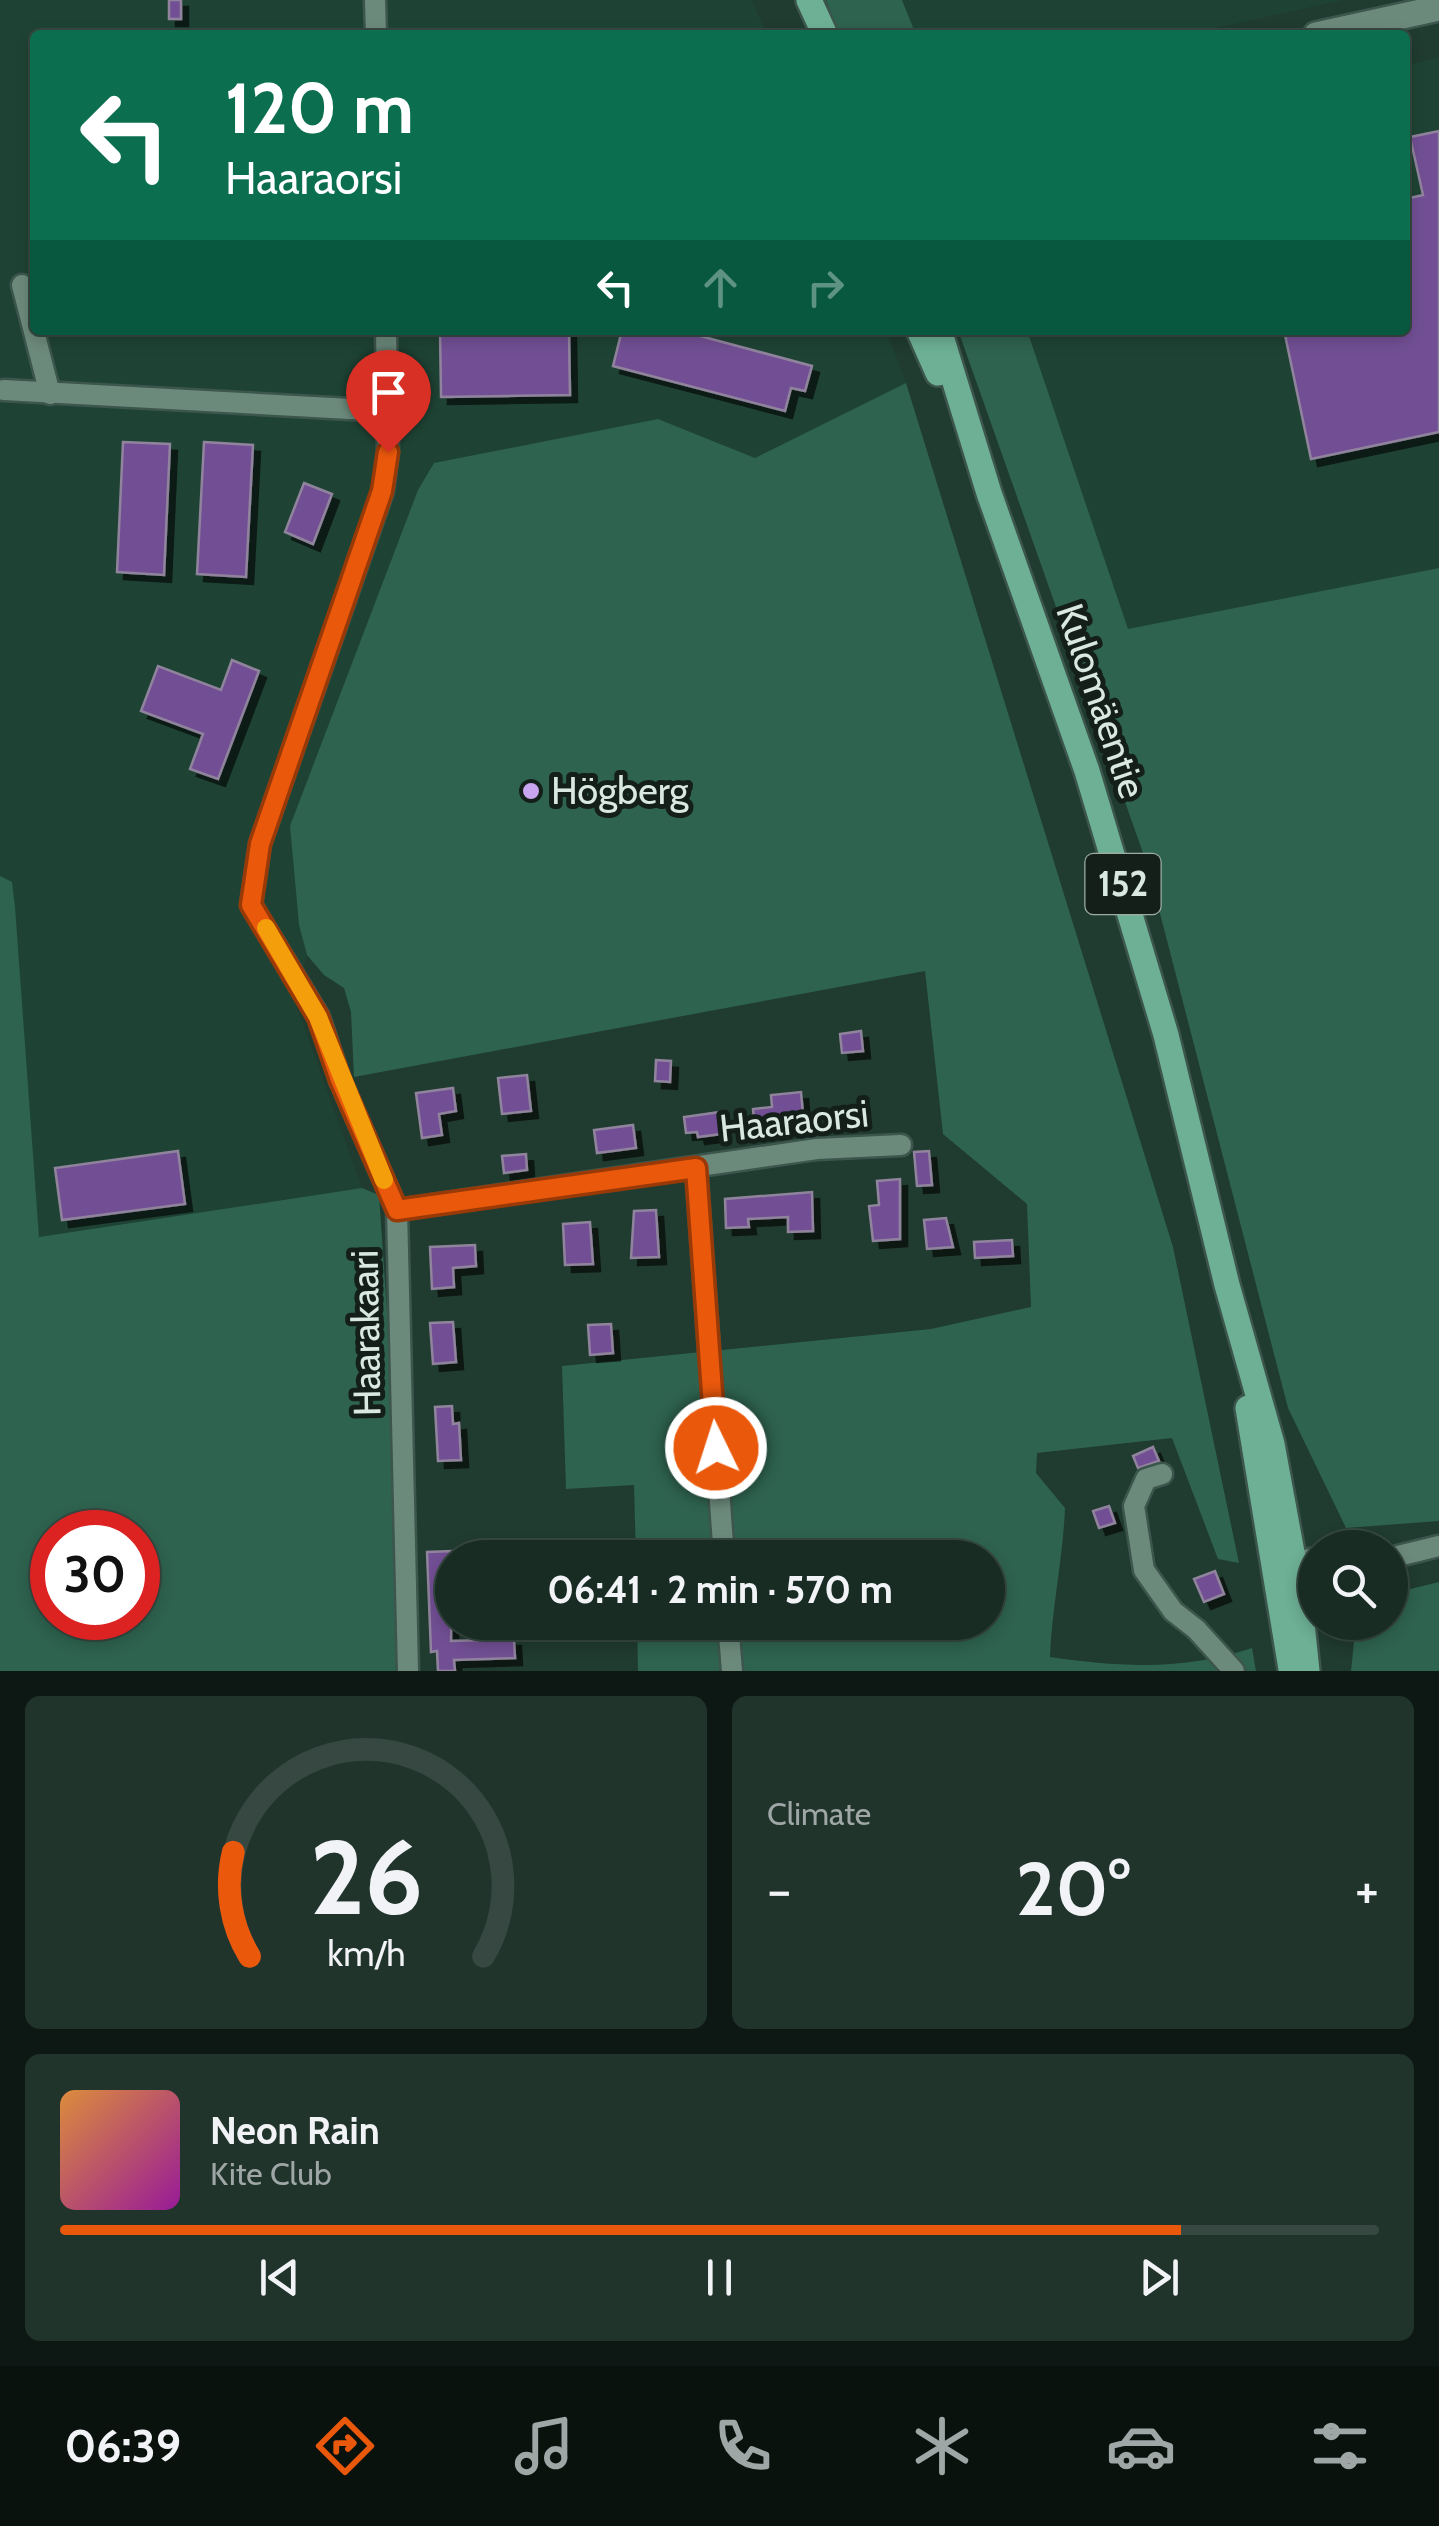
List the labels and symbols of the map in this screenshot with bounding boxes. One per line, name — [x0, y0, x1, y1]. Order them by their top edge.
pin — [346, 350, 431, 453]
street label: Kulomäentie — [1046, 597, 1157, 804]
place label: Högberg — [551, 767, 689, 814]
marker: Högberg — [520, 780, 542, 802]
road number: 152 — [1086, 854, 1160, 914]
street label: Haaraorsi — [717, 1089, 871, 1152]
street label: Haarakaari — [341, 1249, 390, 1417]
position arrow — [664, 1396, 768, 1500]
speed limit sign: 30 — [30, 1510, 160, 1640]

